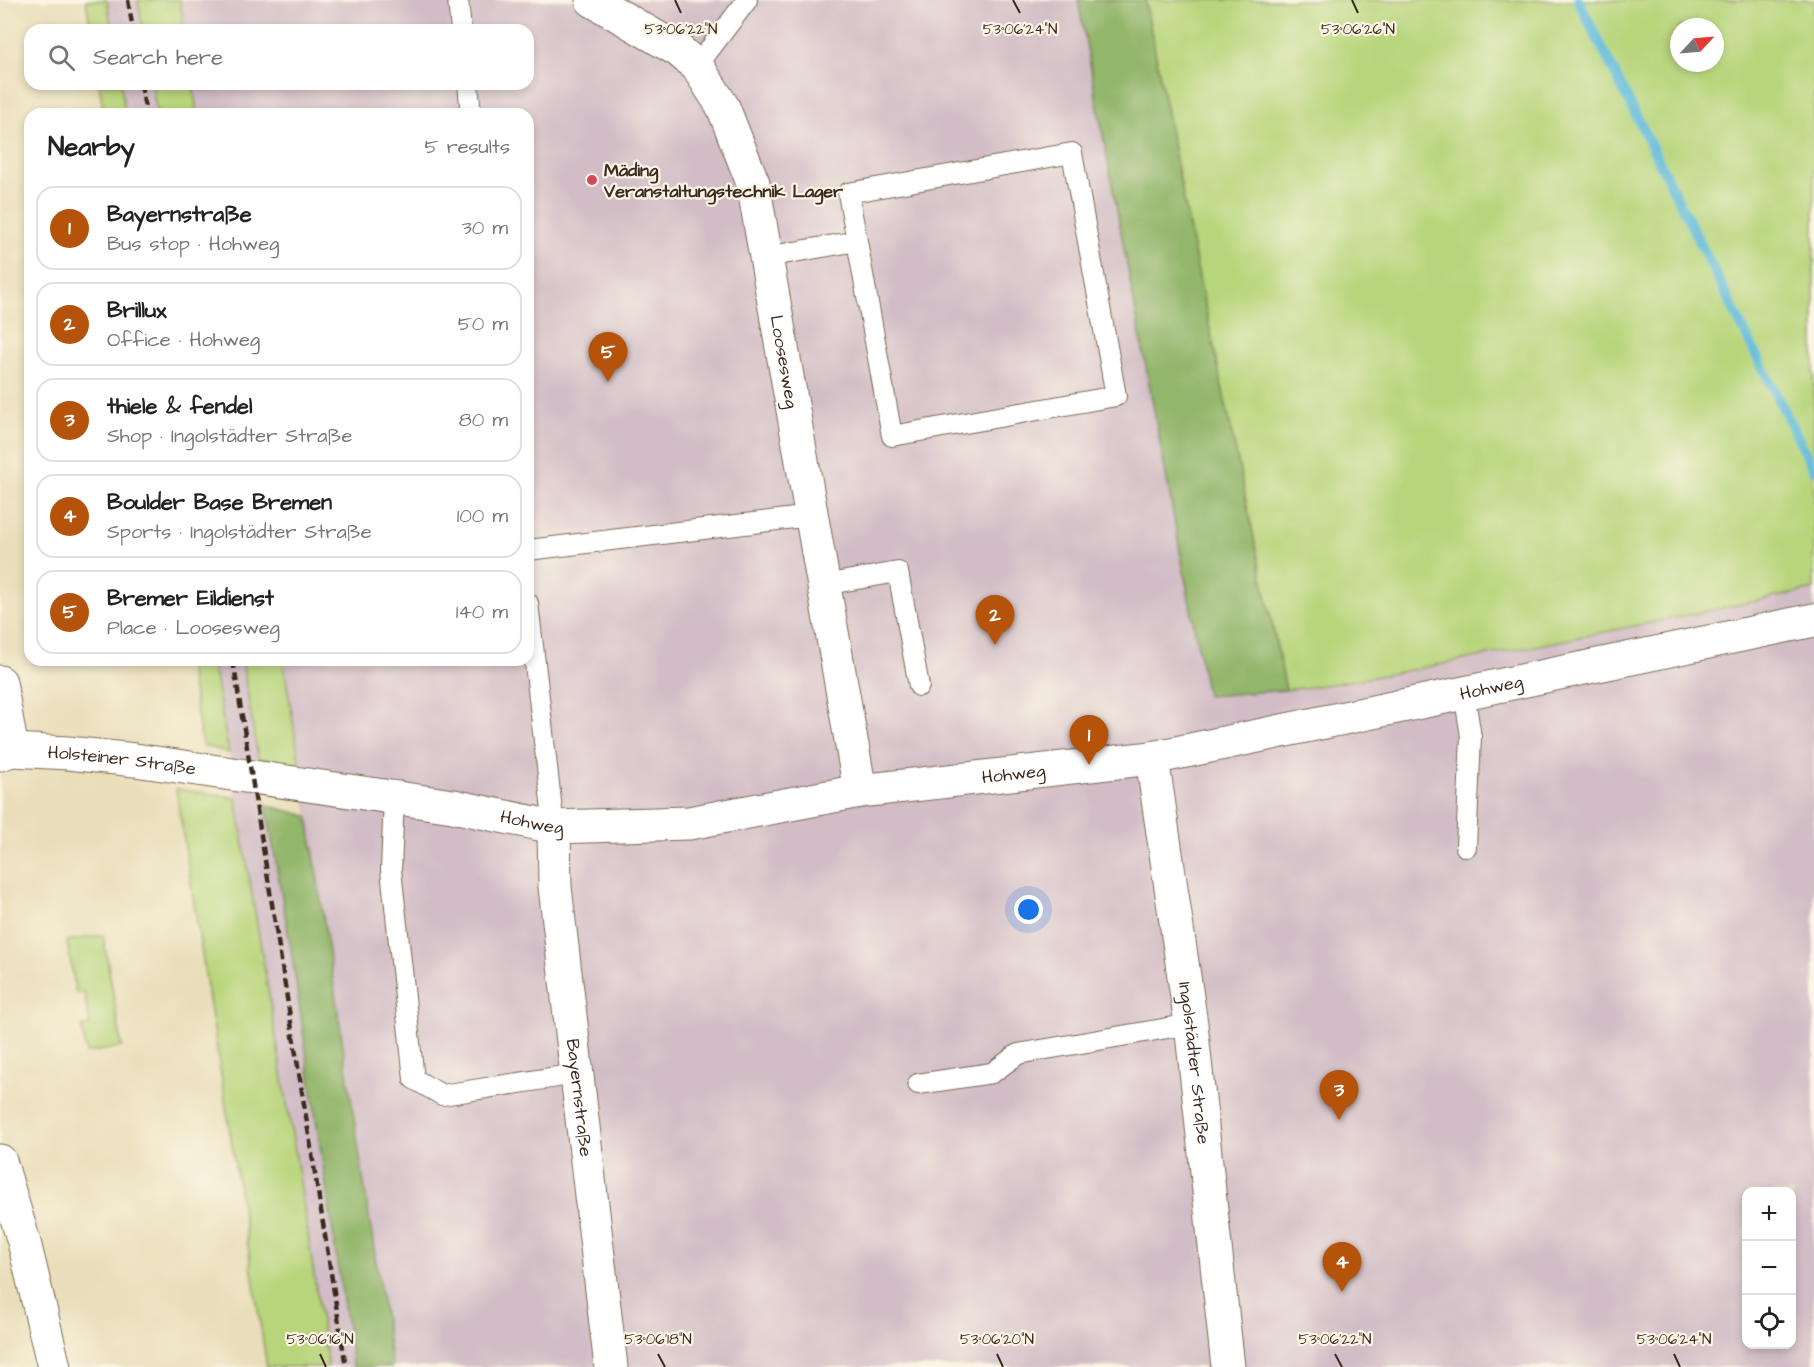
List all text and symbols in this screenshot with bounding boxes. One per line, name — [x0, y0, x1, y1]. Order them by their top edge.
north arrow — [1670, 18, 1724, 72]
text: 53°06'22"N — [645, 19, 717, 40]
text: 53°06'24"N — [983, 19, 1057, 40]
text: 53°06'26"N — [1321, 19, 1395, 40]
search box — [24, 24, 534, 90]
icon: search — [45, 41, 78, 74]
text: Search here — [93, 42, 223, 73]
text: Nearby — [48, 129, 135, 165]
text: 5 results — [425, 133, 510, 161]
place label: Mäding Veranstaltungstechnik Lager — [603, 158, 843, 205]
marker: Mäding Veranstaltungstechnik Lager — [585, 173, 599, 187]
text: Bayernstraße — [107, 199, 252, 230]
text: 1 — [68, 214, 71, 242]
text: 30 m — [462, 214, 508, 242]
text: Bus stop · Hohweg — [107, 230, 279, 258]
text: Brillux — [107, 295, 167, 326]
text: 2 — [64, 310, 75, 338]
text: 50 m — [458, 310, 508, 338]
street label: Loosesweg — [764, 313, 805, 410]
text: Office · Hohweg — [107, 326, 260, 354]
pin: 5 — [588, 332, 628, 382]
text: thiele & fendel — [107, 391, 252, 422]
text: 3 — [64, 406, 75, 434]
text: 80 m — [459, 406, 508, 434]
text: Shop · Ingolstädter Straße — [107, 422, 352, 450]
text: Boulder Base Bremen — [107, 487, 332, 518]
text: 4 — [63, 502, 76, 530]
text: 100 m — [457, 502, 508, 530]
text: Sports · Ingolstädter Straße — [107, 518, 372, 546]
text: Bremer Eildienst — [107, 583, 274, 614]
pin: 2 — [976, 596, 1014, 645]
text: 5 — [62, 598, 77, 626]
text: 140 m — [456, 598, 508, 626]
text: Place · Loosesweg — [107, 614, 280, 642]
street label: Hohweg — [1458, 669, 1525, 706]
pin: 1 — [1070, 716, 1108, 765]
street label: Holsteiner Straße — [47, 739, 198, 781]
street label: Hohweg — [980, 758, 1047, 790]
street label: Hohweg — [498, 804, 564, 840]
your location — [1014, 895, 1043, 924]
street label: Ingolstädter Straße — [1172, 980, 1216, 1146]
street label: Bayernstraße — [560, 1037, 599, 1158]
pin: 3 — [1320, 1070, 1358, 1120]
map controls — [1742, 1187, 1796, 1349]
button: + — [1742, 1187, 1796, 1241]
button: − — [1742, 1241, 1796, 1295]
pin: 4 — [1322, 1242, 1362, 1292]
button: locate — [1742, 1295, 1796, 1349]
text: 53°06'16"N — [286, 1329, 354, 1350]
text: 53°06'18"N — [624, 1329, 692, 1350]
text: 53°06'20"N — [960, 1329, 1034, 1350]
text: 53°06'22"N — [1299, 1329, 1371, 1350]
text: 53°06'24"N — [1637, 1329, 1711, 1350]

